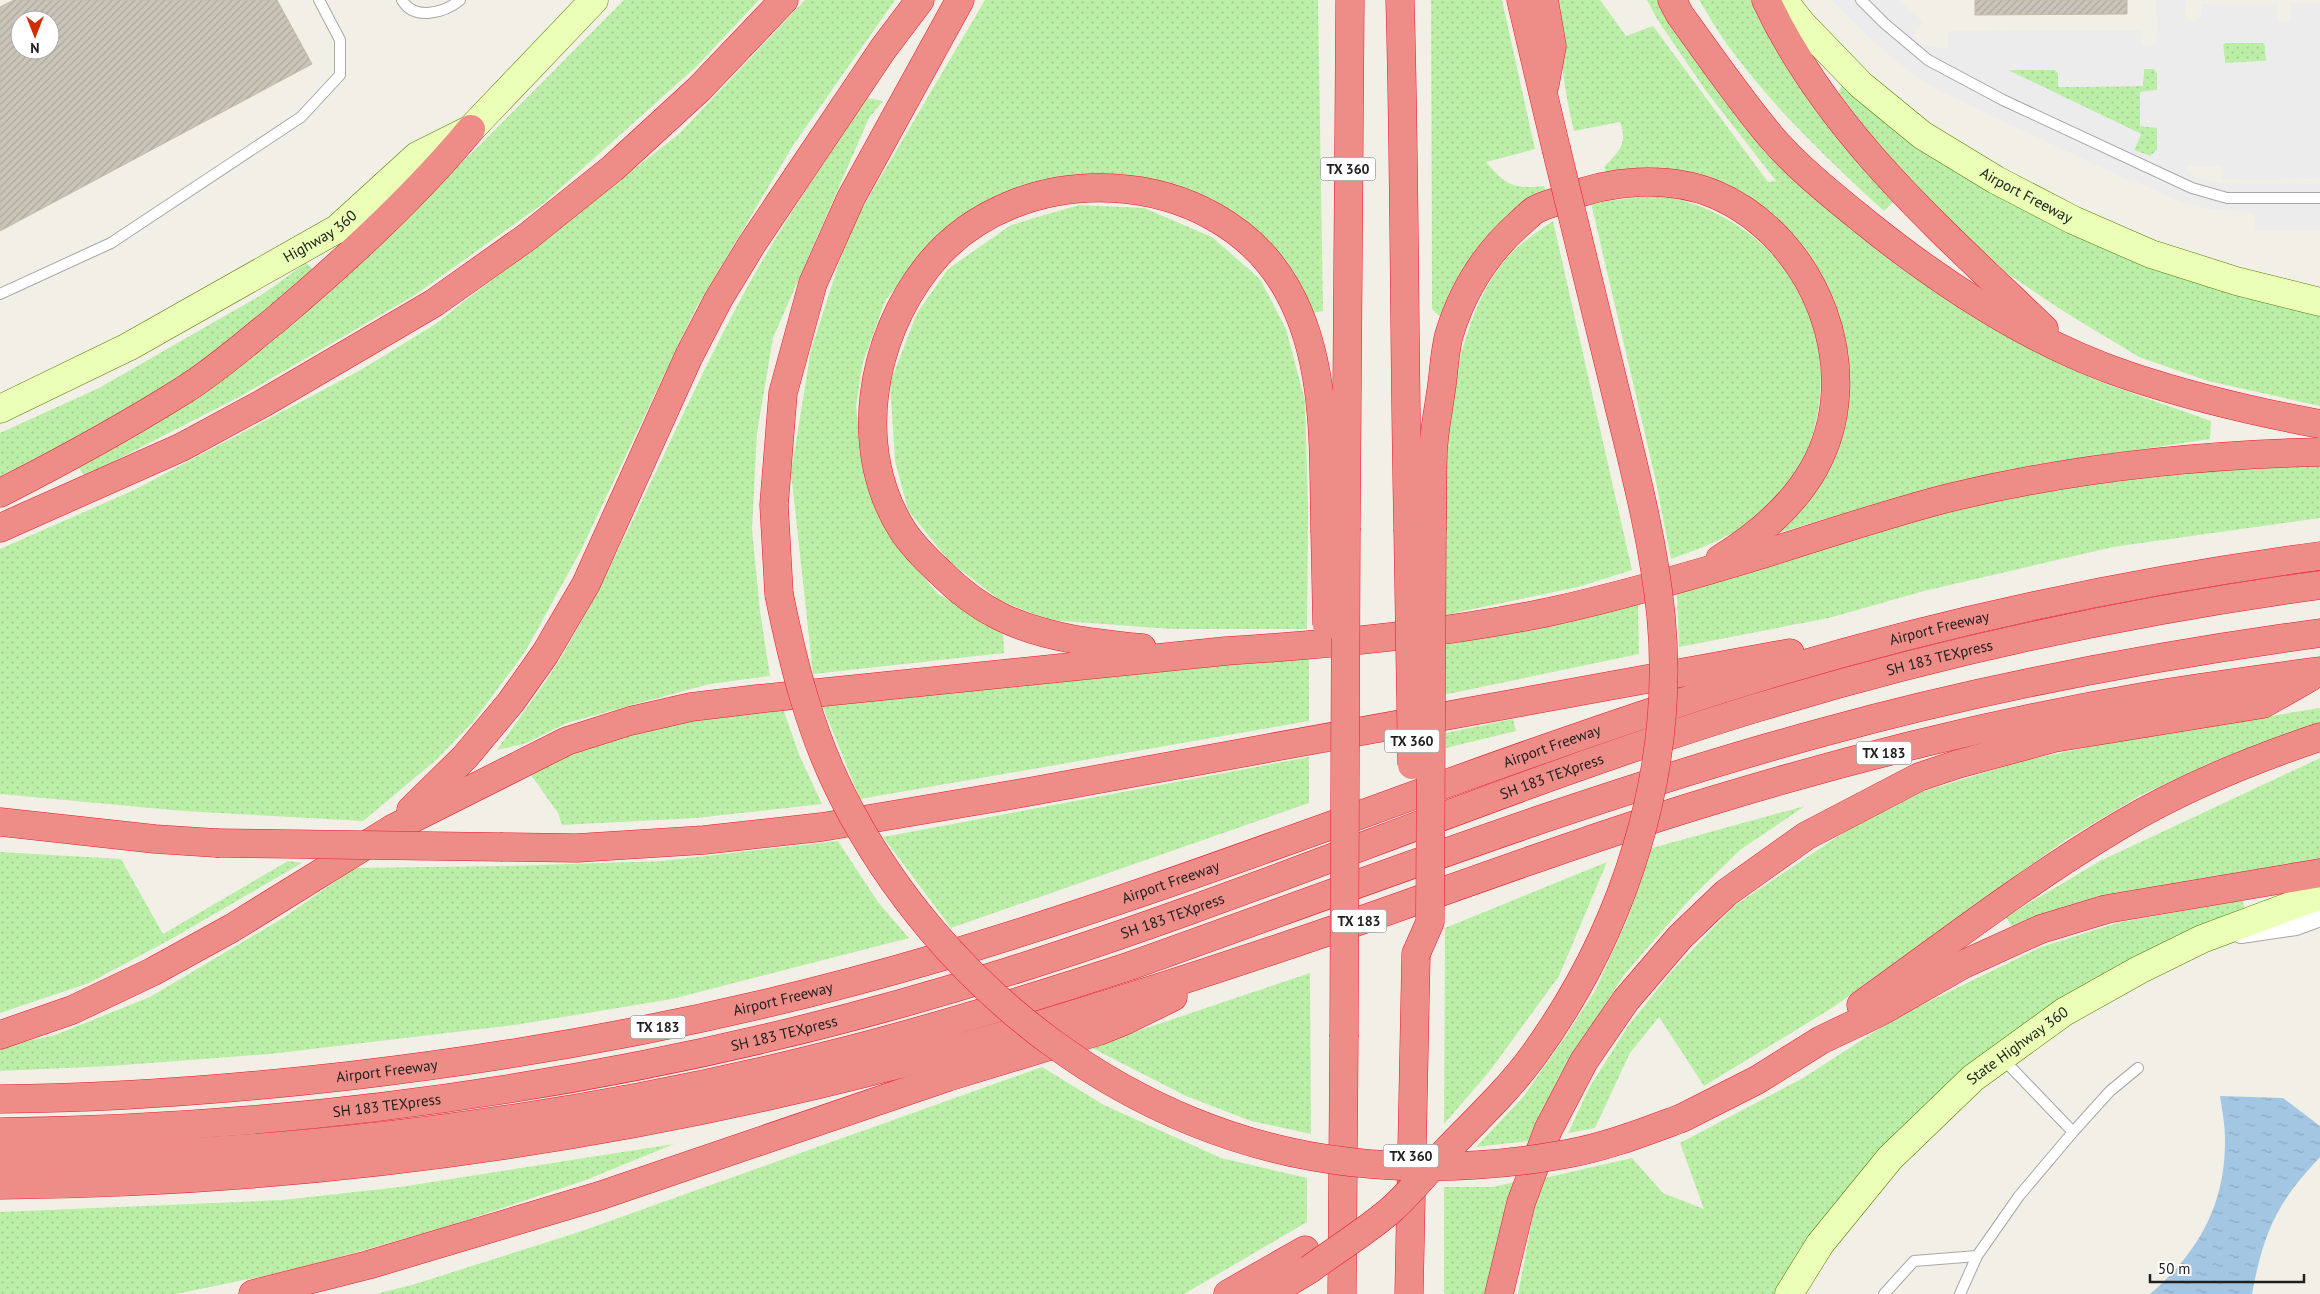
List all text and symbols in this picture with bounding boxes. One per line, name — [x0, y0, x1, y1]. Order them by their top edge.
north arrow — [10, 10, 60, 60]
text: N — [30, 39, 40, 57]
road number: TX 360 — [1320, 157, 1376, 180]
street label: Airport Freeway — [1977, 163, 2076, 227]
street label: Highway 360 — [280, 206, 361, 266]
street label: Airport Freeway — [1887, 606, 1991, 649]
street label: SH 183 TEXpress — [1884, 635, 1995, 680]
street label: Airport Freeway — [1501, 720, 1603, 772]
road number: TX 360 — [1384, 729, 1440, 752]
road number: TX 183 — [1856, 741, 1912, 764]
street label: SH 183 TEXpress — [1497, 749, 1606, 803]
street label: Airport Freeway — [1119, 856, 1222, 907]
street label: SH 183 TEXpress — [1118, 888, 1227, 943]
road number: TX 183 — [1332, 909, 1386, 932]
street label: Airport Freeway — [731, 977, 835, 1020]
street label: State Highway 360 — [1962, 1002, 2072, 1088]
street label: SH 183 TEXpress — [729, 1011, 839, 1055]
road number: TX 183 — [630, 1016, 686, 1038]
street label: Airport Freeway — [335, 1055, 439, 1086]
street label: SH 183 TEXpress — [332, 1089, 442, 1121]
road number: TX 360 — [1384, 1144, 1438, 1168]
scale bar — [2150, 1252, 2304, 1284]
text: 50 m — [2158, 1259, 2191, 1278]

